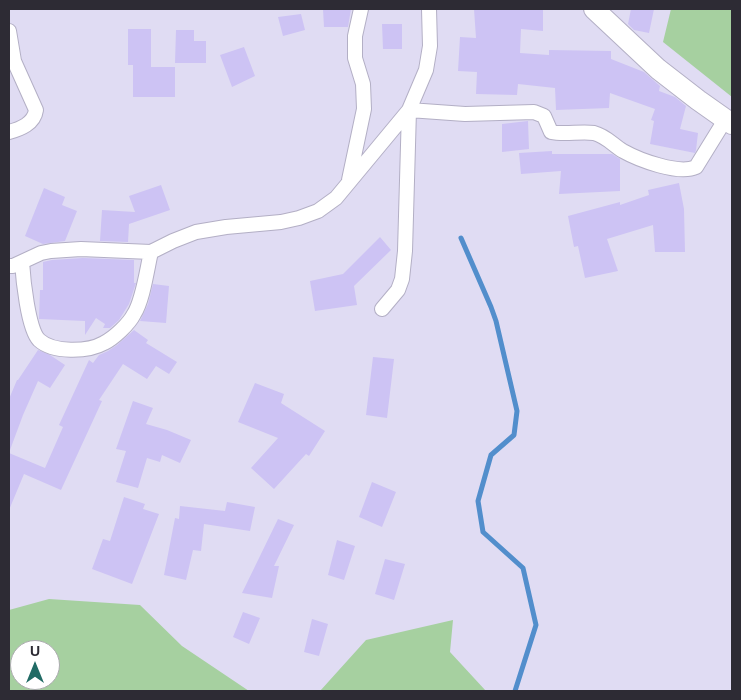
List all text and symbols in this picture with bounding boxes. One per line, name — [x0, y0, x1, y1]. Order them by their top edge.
north arrow — [10, 640, 60, 690]
text: U — [30, 643, 40, 659]

